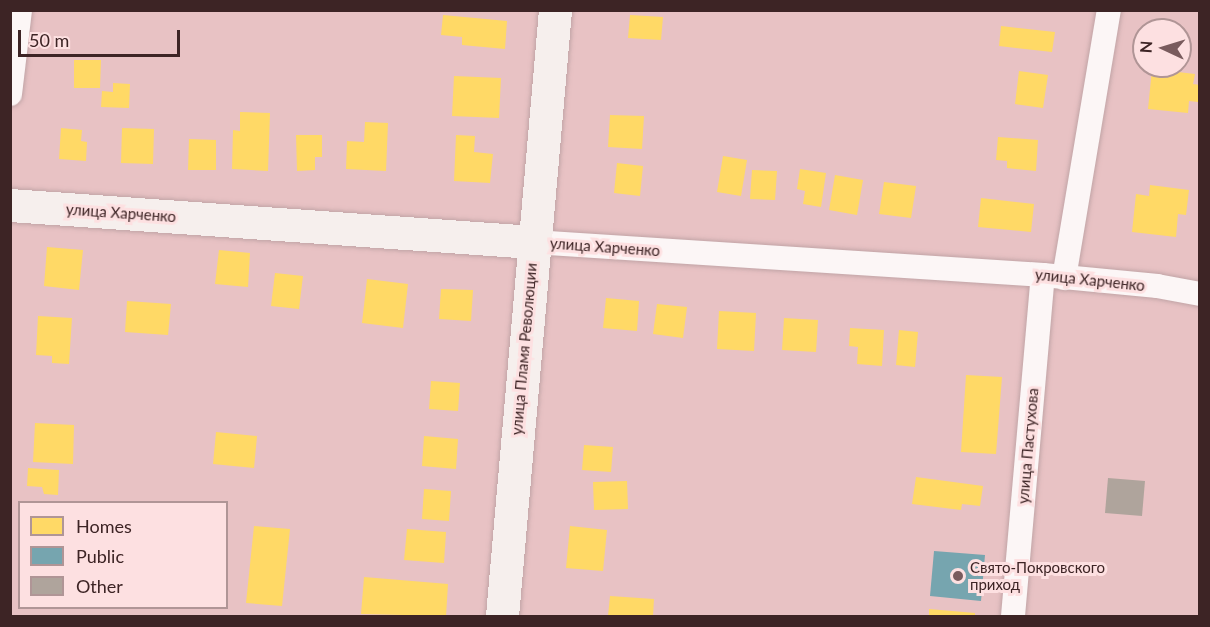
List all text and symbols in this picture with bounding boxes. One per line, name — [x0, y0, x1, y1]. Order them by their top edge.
scale bar — [21, 18, 183, 56]
north arrow — [1132, 18, 1192, 78]
text: 50 m — [29, 29, 69, 51]
text: N — [1136, 40, 1155, 54]
street label: улица Харченко — [65, 200, 177, 226]
street label: улица Харченко — [549, 234, 661, 260]
street label: улица Пламя Революции — [508, 262, 540, 436]
street label: улица Харченко — [1034, 265, 1146, 295]
street label: улица Пастухова — [1014, 387, 1042, 505]
legend — [18, 501, 228, 609]
text: Homes — [76, 515, 132, 537]
text: Public — [76, 545, 124, 567]
place label: Свято-Покровского приход — [970, 558, 1105, 593]
marker: Свято-Покровского приход — [951, 569, 965, 583]
text: Other — [76, 575, 123, 597]

